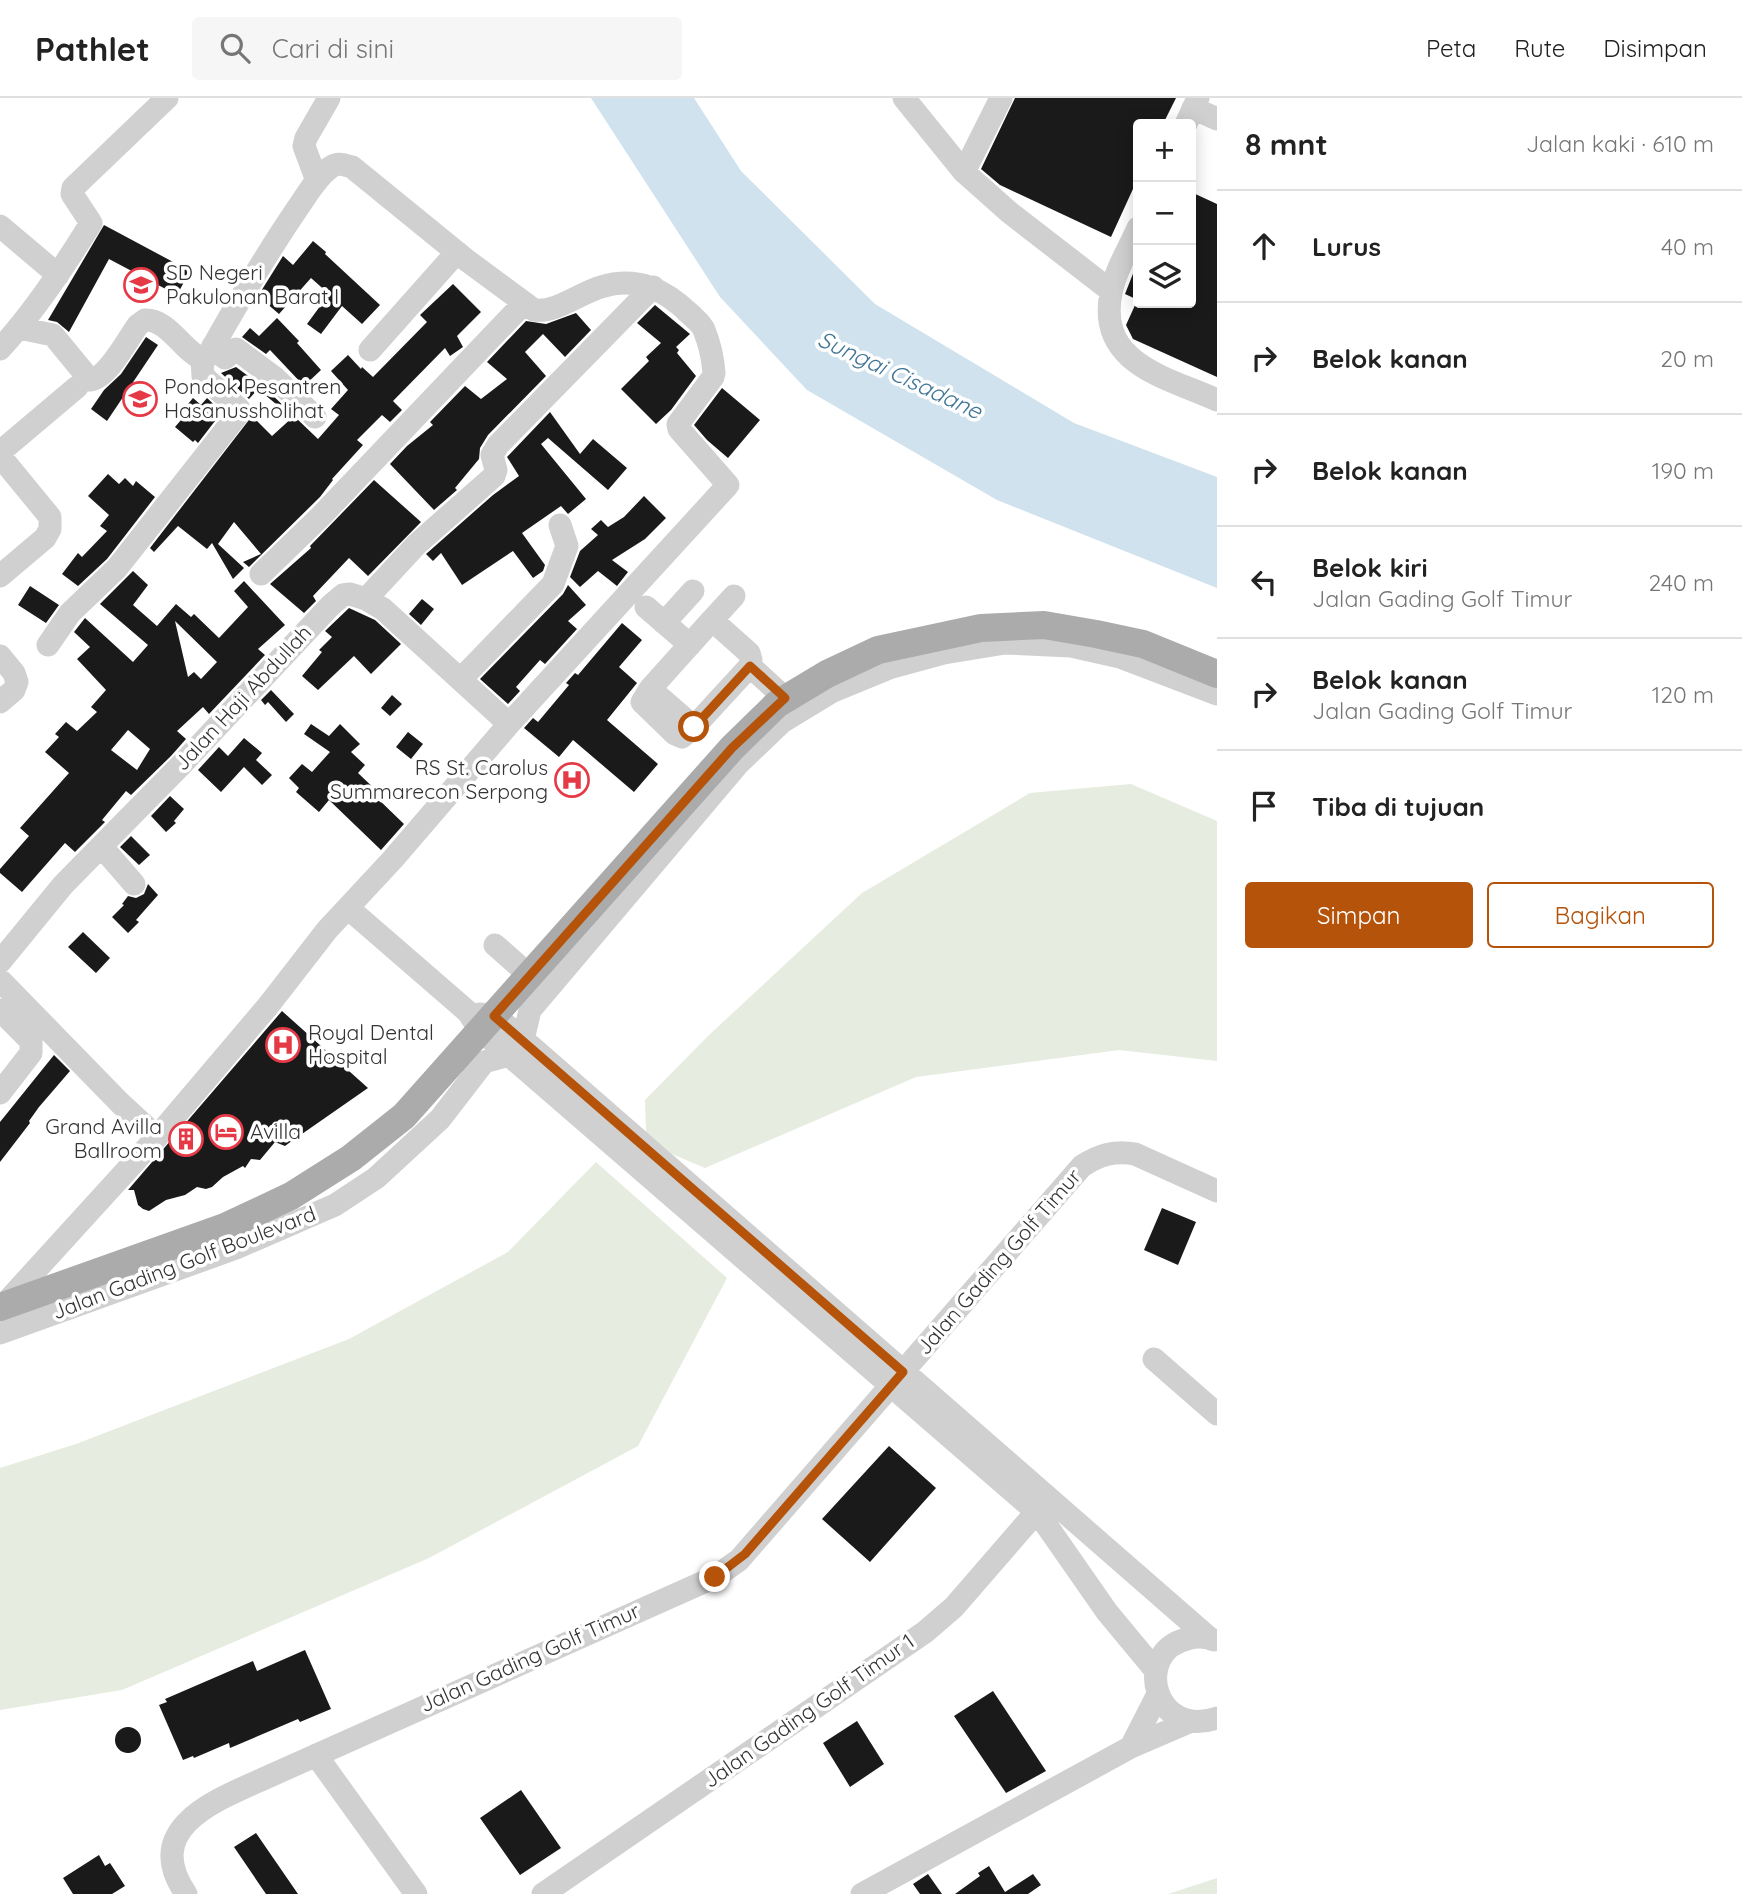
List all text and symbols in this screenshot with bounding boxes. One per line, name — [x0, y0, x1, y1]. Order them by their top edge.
search box — [192, 17, 682, 80]
text: Pathlet — [35, 28, 150, 69]
icon: search — [216, 29, 254, 67]
text: Cari di sini — [272, 32, 394, 65]
text: Peta — [1426, 33, 1476, 63]
text: Rute — [1514, 33, 1565, 63]
text: Disimpan — [1603, 33, 1707, 63]
map controls — [1133, 119, 1196, 308]
button: + — [1133, 119, 1196, 182]
text: 8 mnt — [1245, 125, 1328, 163]
text: Jalan kaki · 610 m — [1526, 129, 1714, 158]
button: − — [1133, 182, 1196, 245]
icon: ahead — [1245, 227, 1283, 265]
text: Lurus — [1312, 230, 1381, 263]
text: 40 m — [1661, 232, 1714, 261]
button: layers — [1133, 245, 1196, 308]
place label: SD Negeri Pakulonan Barat I — [166, 259, 339, 309]
school or university icon: SD Negeri Pakulonan Barat I — [122, 266, 160, 304]
water label: Sungai Cisadane — [814, 324, 988, 426]
icon: right — [1245, 339, 1283, 377]
text: Belok kanan — [1312, 342, 1468, 375]
text: 20 m — [1660, 344, 1714, 373]
place label: Pondok Pesantren Hasanussholihat — [164, 373, 341, 423]
school or university icon: Pondok Pesantren Hasanussholihat — [121, 380, 159, 418]
icon: right — [1245, 451, 1283, 489]
text: Belok kanan — [1312, 454, 1468, 487]
text: 190 m — [1652, 456, 1714, 485]
text: Belok kiri — [1312, 551, 1428, 584]
icon: left — [1245, 563, 1283, 601]
text: 240 m — [1649, 568, 1714, 597]
text: Jalan Gading Golf Timur — [1312, 584, 1572, 613]
street label: Jalan Haji Abdullah — [168, 619, 316, 775]
text: Belok kanan — [1312, 663, 1468, 696]
icon: right — [1245, 675, 1283, 713]
text: 120 m — [1652, 680, 1714, 709]
text: Jalan Gading Golf Timur — [1312, 696, 1572, 725]
route start — [678, 711, 709, 742]
place label: RS St. Carolus Summarecon Serpong — [330, 754, 548, 804]
hospital icon: RS St. Carolus Summarecon Serpong — [553, 761, 591, 799]
icon: arrive — [1245, 787, 1283, 825]
text: Tiba di tujuan — [1312, 790, 1484, 823]
button: Simpan — [1245, 882, 1473, 948]
button: Bagikan — [1487, 882, 1714, 948]
place label: Royal Dental Hospital — [308, 1019, 434, 1069]
hospital icon: Royal Dental Hospital — [264, 1026, 302, 1064]
place label: Grand Avilla Ballroom — [45, 1113, 162, 1163]
hotel icon: Avilla — [207, 1113, 245, 1151]
place label: Avilla — [250, 1118, 301, 1144]
building icon: Grand Avilla Ballroom — [167, 1120, 205, 1158]
street label: Jalan Gading Golf Timur — [910, 1163, 1086, 1360]
street label: Jalan Gading Golf Boulevard — [48, 1200, 319, 1324]
route end — [699, 1561, 730, 1592]
street label: Jalan Gading Golf Timur — [416, 1597, 643, 1717]
street label: Jalan Gading Golf Timur 1 — [698, 1627, 919, 1793]

